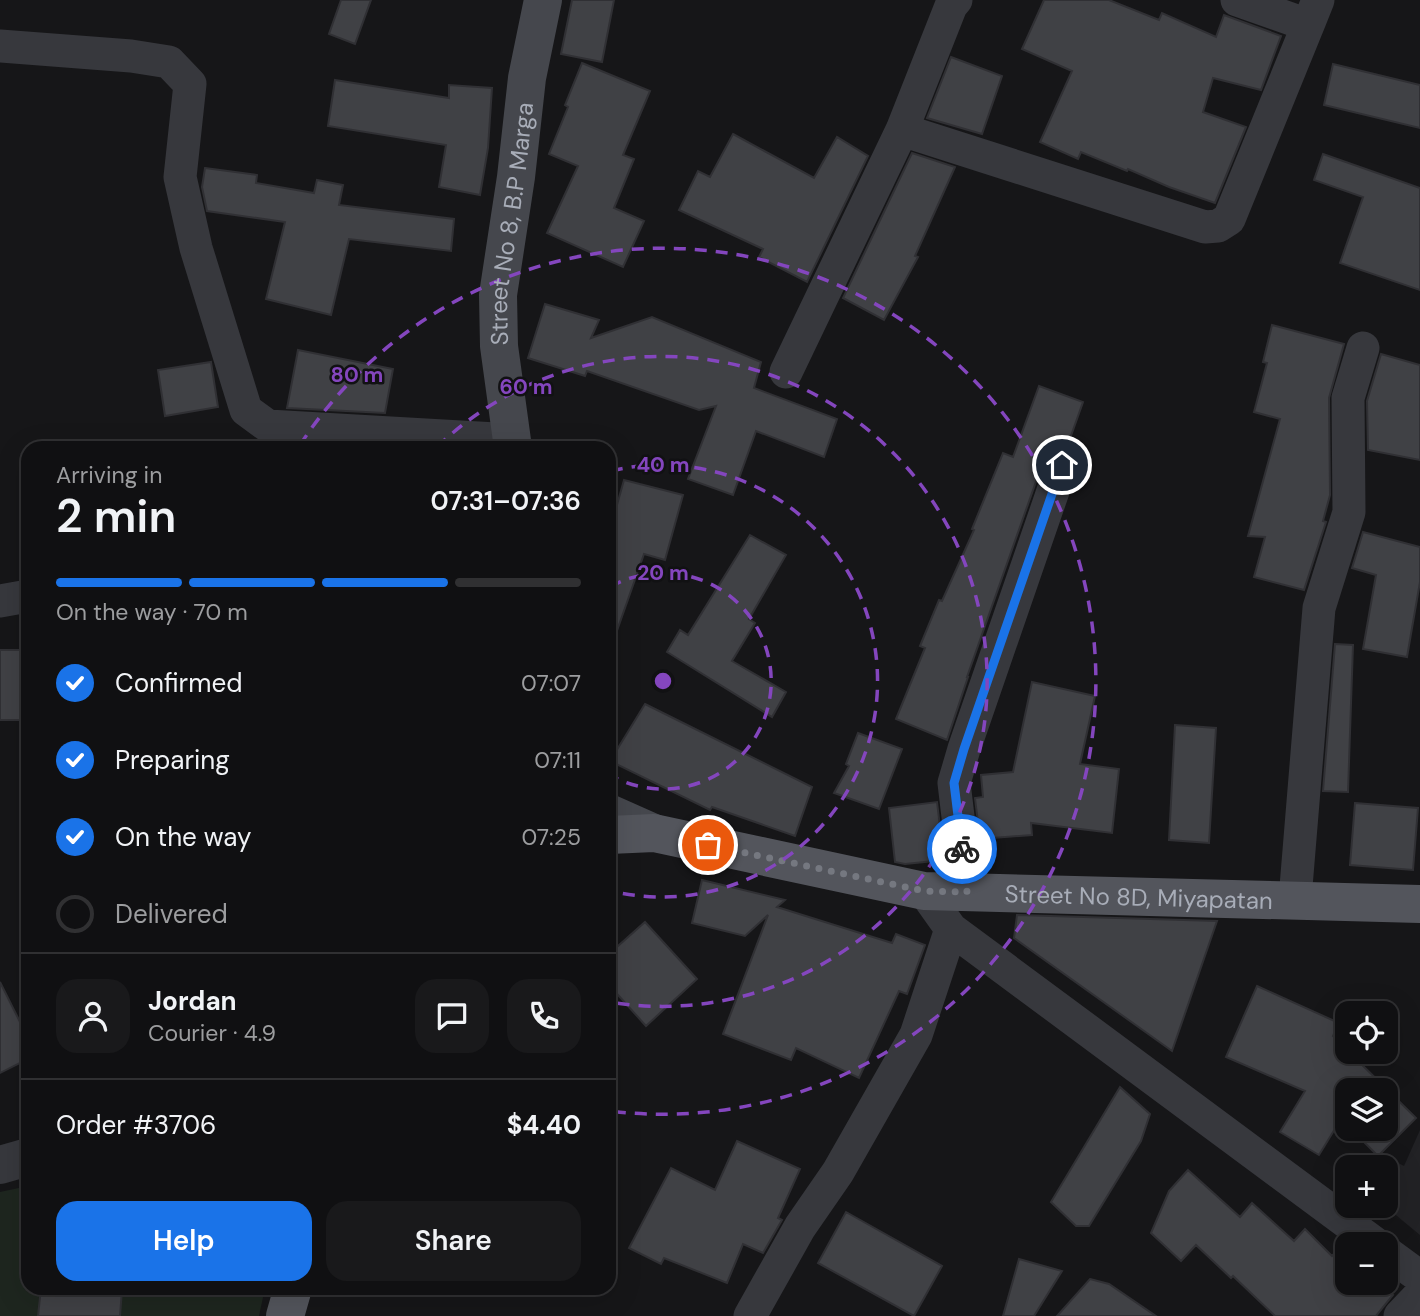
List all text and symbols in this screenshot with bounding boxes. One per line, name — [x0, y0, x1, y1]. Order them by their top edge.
street label: Street No 8, B.P Marga — [482, 101, 540, 346]
text: 80 m — [331, 361, 383, 389]
text: 60 m — [500, 373, 552, 401]
pin — [1032, 435, 1092, 495]
icon: home — [1043, 446, 1081, 484]
text: 40 m — [636, 451, 690, 479]
text: Arriving in — [56, 460, 162, 490]
text: 07:31–07:36 — [431, 484, 581, 518]
text: 2 min — [56, 486, 176, 546]
text: 20 m — [637, 559, 689, 587]
text: On the way · 70 m — [56, 597, 248, 627]
icon: check — [56, 664, 94, 702]
text: Confirmed — [115, 666, 242, 700]
text: 07:07 — [521, 668, 581, 698]
centre of rings — [651, 669, 675, 693]
icon: check — [56, 741, 94, 779]
text: Preparing — [115, 743, 230, 777]
text: 07:11 — [534, 745, 581, 775]
courier — [927, 814, 997, 884]
pin — [678, 815, 738, 875]
icon: check — [56, 818, 94, 856]
text: On the way — [115, 820, 251, 854]
text: 07:25 — [521, 822, 581, 852]
icon: bag — [689, 826, 727, 864]
icon: bike — [943, 830, 981, 868]
street label: Street No 8D, Miyapatan — [1004, 878, 1273, 916]
text: Delivered — [115, 897, 228, 931]
button: person — [56, 979, 130, 1053]
button: chat — [415, 979, 489, 1053]
button: phone — [507, 979, 581, 1053]
text: Jordan — [148, 984, 237, 1018]
map controls — [1335, 1001, 1398, 1295]
button: locate — [1335, 1001, 1398, 1064]
text: Courier · 4.9 — [148, 1018, 276, 1048]
button: layers — [1335, 1078, 1398, 1141]
text: Order #3706 — [56, 1108, 216, 1142]
text: $4.40 — [507, 1108, 581, 1142]
button: + — [1335, 1155, 1398, 1218]
button: Help — [56, 1201, 312, 1281]
button: Share — [326, 1201, 581, 1281]
button: − — [1335, 1232, 1398, 1295]

